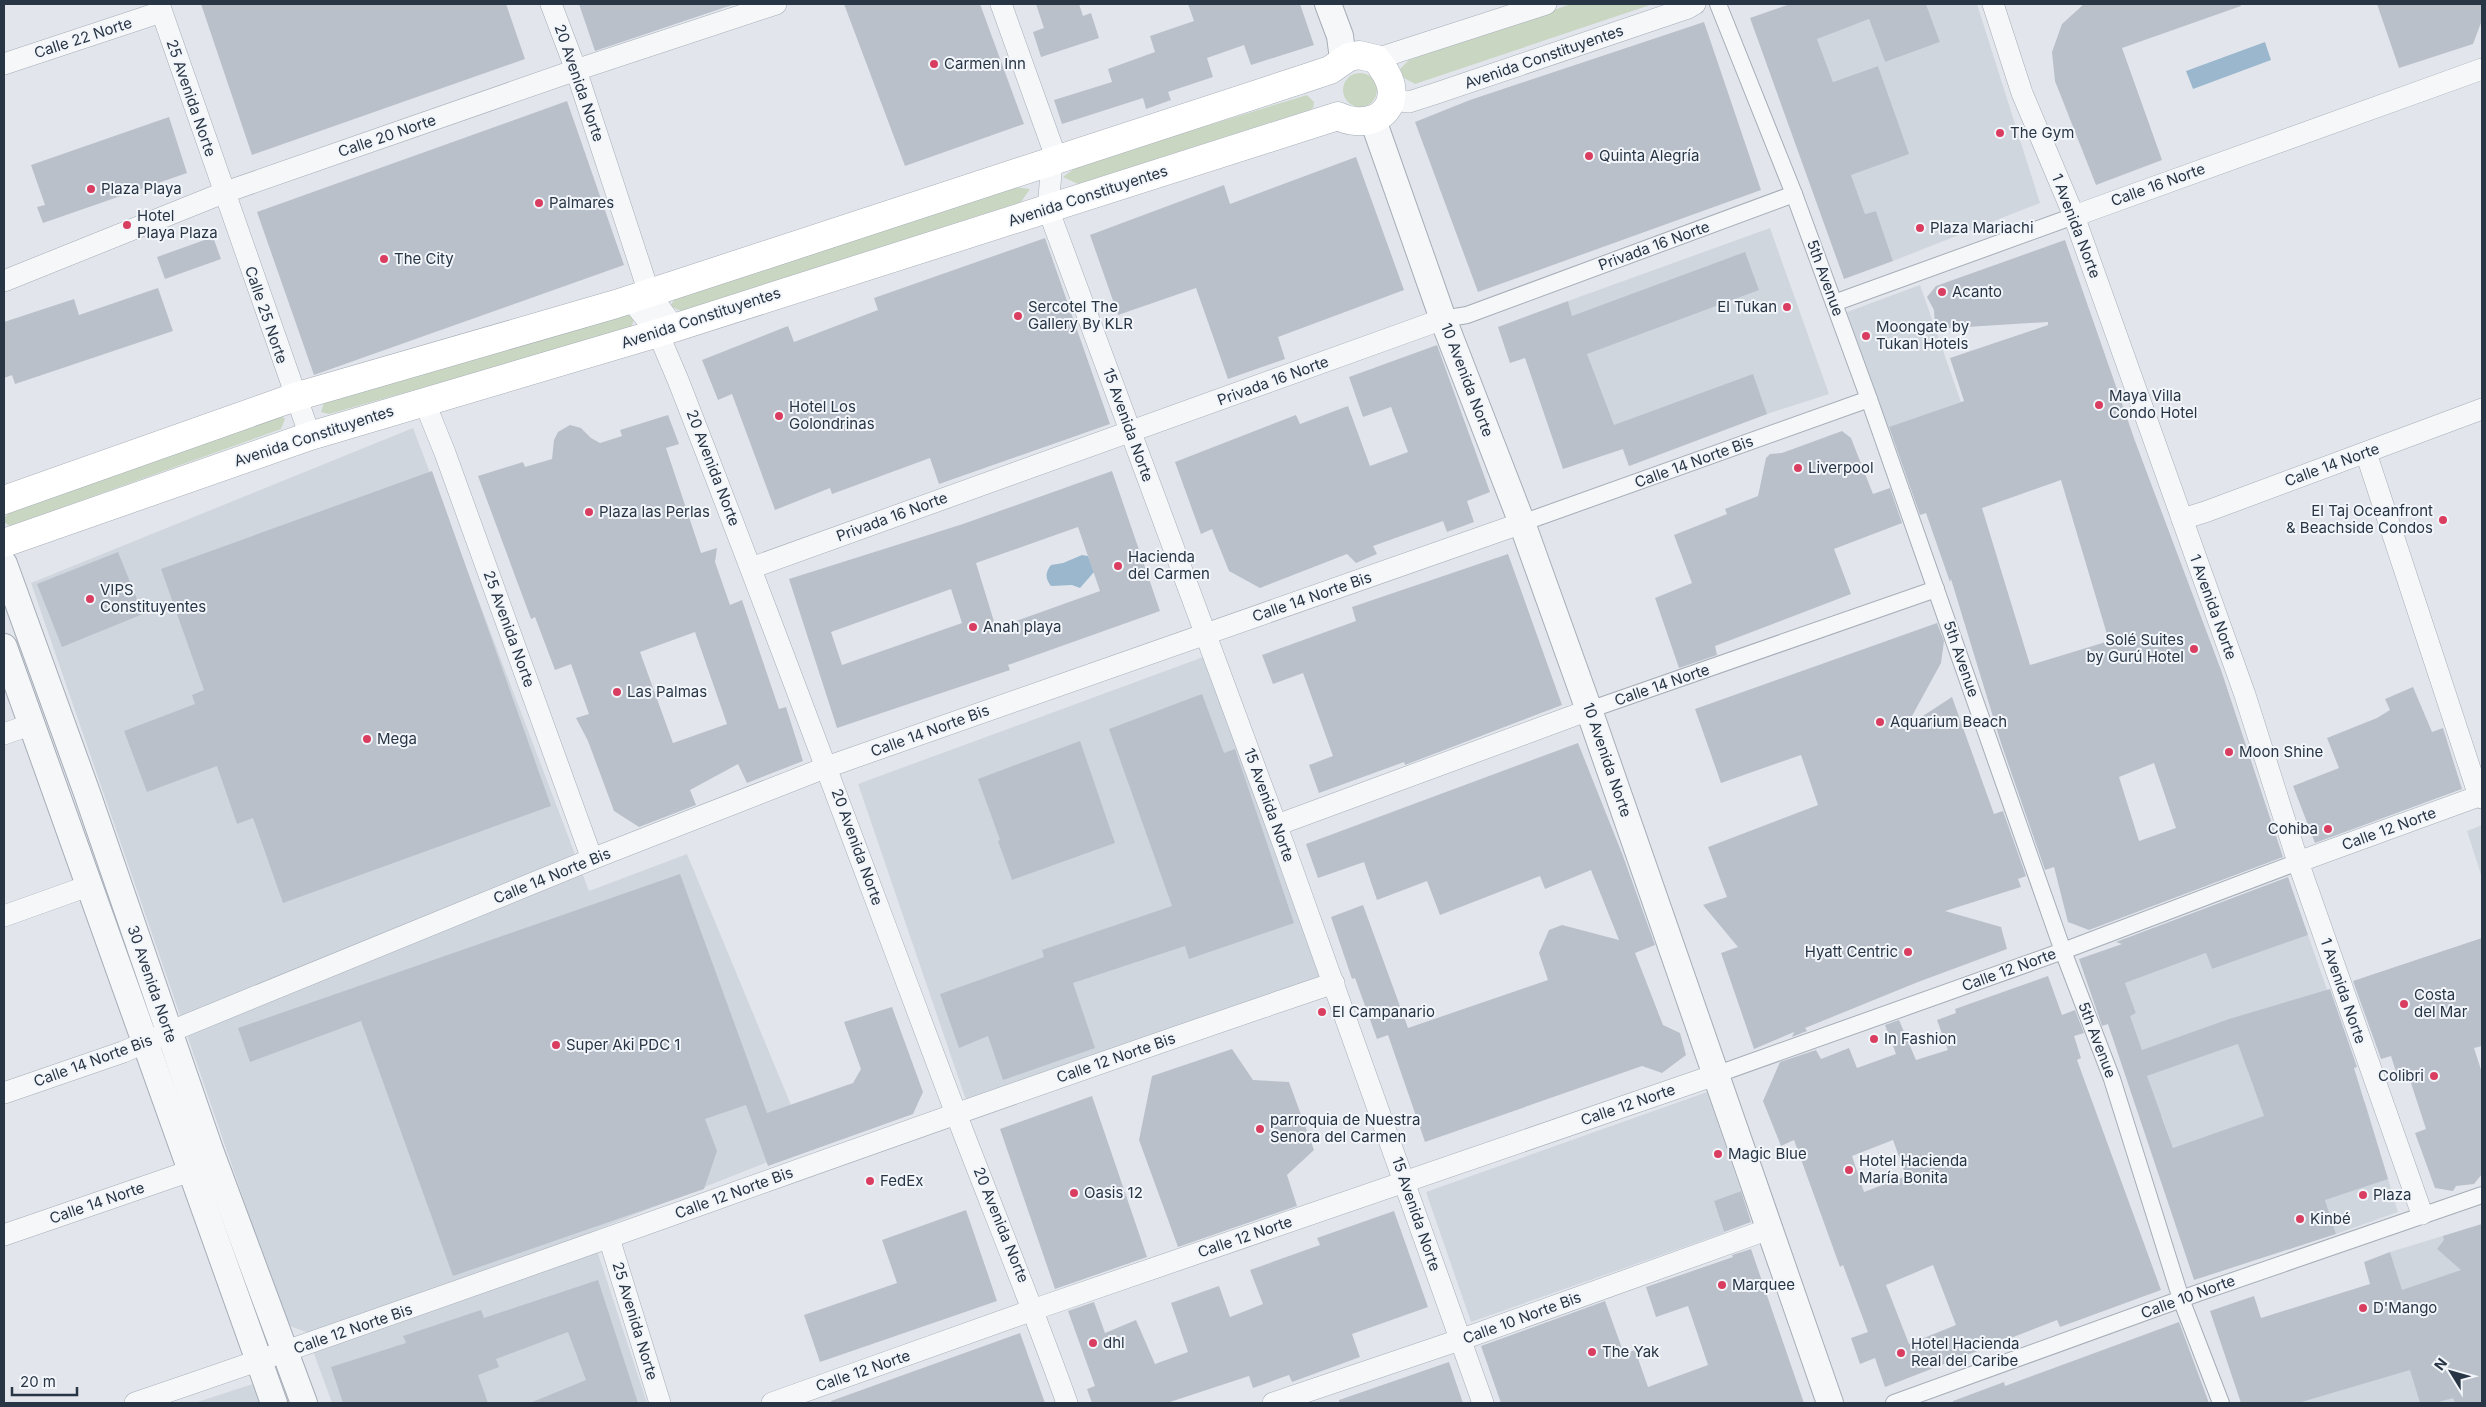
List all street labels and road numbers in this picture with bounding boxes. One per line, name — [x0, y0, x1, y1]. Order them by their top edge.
street label: Calle 22 Norte — [31, 13, 134, 62]
street label: Avenida Constituyentes — [1462, 20, 1626, 93]
street label: 20 Avenida Norte — [550, 22, 608, 144]
street label: 25 Avenida Norte — [163, 37, 220, 159]
street label: Calle 20 Norte — [335, 110, 438, 161]
street label: Calle 16 Norte — [2108, 159, 2208, 210]
street label: Avenida Constituyentes — [1006, 161, 1170, 230]
street label: 1 Avenida Norte — [2048, 171, 2105, 281]
street label: Privada 16 Norte — [1596, 217, 1712, 274]
street label: 5th Avenue — [1803, 237, 1848, 319]
street label: Calle 25 Norte — [241, 264, 292, 366]
street label: Avenida Constituyentes — [619, 283, 783, 352]
street label: 10 Avenida Norte — [1437, 320, 1498, 439]
street label: Privada 16 Norte — [1215, 352, 1331, 409]
street label: 15 Avenida Norte — [1099, 365, 1158, 484]
street label: Avenida Constituyentes — [232, 401, 396, 470]
street label: 20 Avenida Norte — [683, 407, 744, 529]
street label: Calle 14 Norte Bis — [1632, 431, 1756, 492]
street label: Calle 14 Norte — [2282, 439, 2382, 490]
street label: Privada 16 Norte — [834, 488, 950, 545]
street label: 1 Avenida Norte — [2186, 552, 2241, 662]
street label: Calle 14 Norte Bis — [1250, 567, 1374, 626]
street label: 25 Avenida Norte — [480, 568, 539, 690]
street label: 5th Avenue — [1939, 618, 1983, 700]
street label: Calle 14 Norte — [1612, 659, 1712, 710]
street label: Calle 14 Norte Bis — [868, 700, 992, 761]
street label: 10 Avenida Norte — [1579, 700, 1636, 820]
street label: 15 Avenida Norte — [1240, 745, 1299, 864]
street label: 20 Avenida Norte — [828, 786, 887, 908]
street label: Calle 12 Norte — [2339, 803, 2438, 854]
street label: Calle 14 Norte Bis — [490, 843, 613, 908]
street label: 30 Avenida Norte — [123, 923, 182, 1045]
street label: 1 Avenida Norte — [2316, 935, 2370, 1046]
street label: Calle 12 Norte — [1959, 944, 2058, 995]
street label: 5th Avenue — [2074, 999, 2121, 1080]
street label: Calle 12 Norte Bis — [1054, 1028, 1178, 1087]
street label: Calle 14 Norte Bis — [31, 1030, 155, 1091]
street label: Calle 12 Norte — [1578, 1079, 1678, 1130]
street label: 15 Avenida Norte — [1388, 1154, 1445, 1273]
street label: Calle 12 Norte Bis — [672, 1162, 796, 1223]
street label: 20 Avenida Norte — [970, 1164, 1033, 1285]
street label: Calle 14 Norte — [47, 1177, 147, 1228]
street label: Calle 12 Norte — [1195, 1211, 1295, 1262]
street label: 25 Avenida Norte — [608, 1259, 663, 1382]
street label: Calle 10 Norte — [2138, 1271, 2238, 1322]
street label: Calle 10 Norte Bis — [1460, 1287, 1584, 1348]
street label: Calle 12 Norte Bis — [291, 1299, 415, 1358]
street label: Calle 12 Norte — [813, 1345, 913, 1396]

